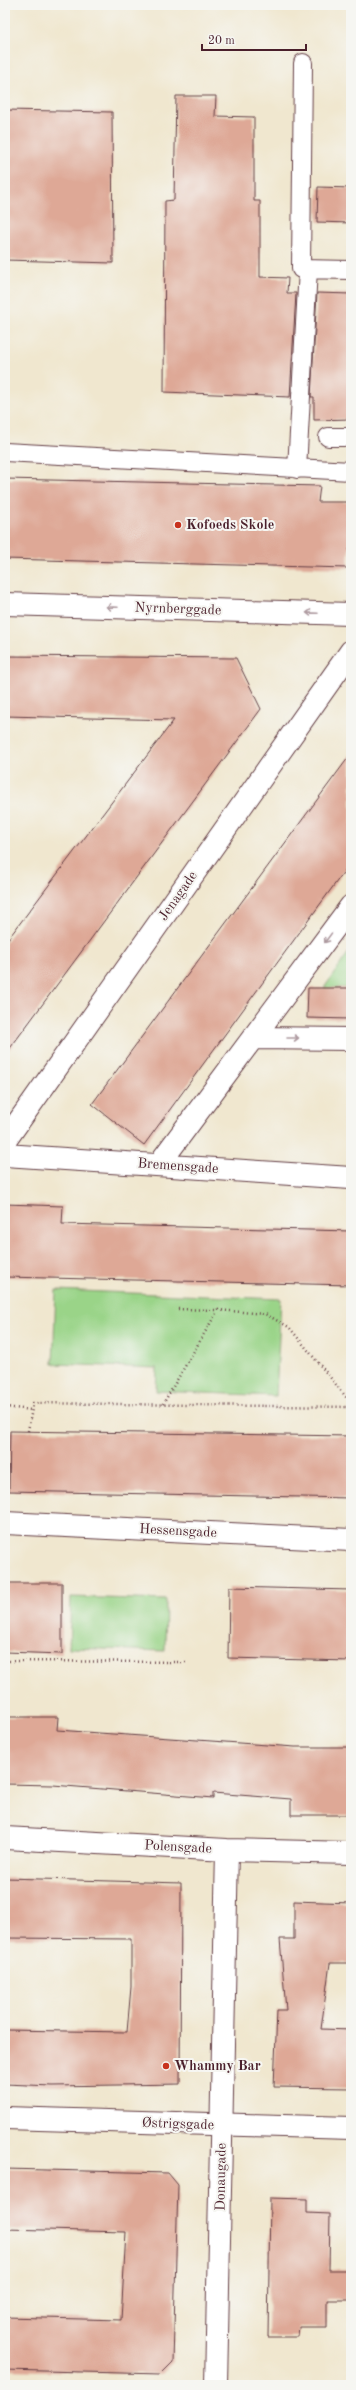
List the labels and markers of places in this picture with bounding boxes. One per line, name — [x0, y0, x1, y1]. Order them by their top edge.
place label: Kofoeds Skole — [186, 518, 274, 532]
marker: Kofoeds Skole — [173, 520, 183, 530]
place label: Whammy Bar — [174, 2059, 261, 2073]
marker: Whammy Bar — [161, 2061, 171, 2071]

